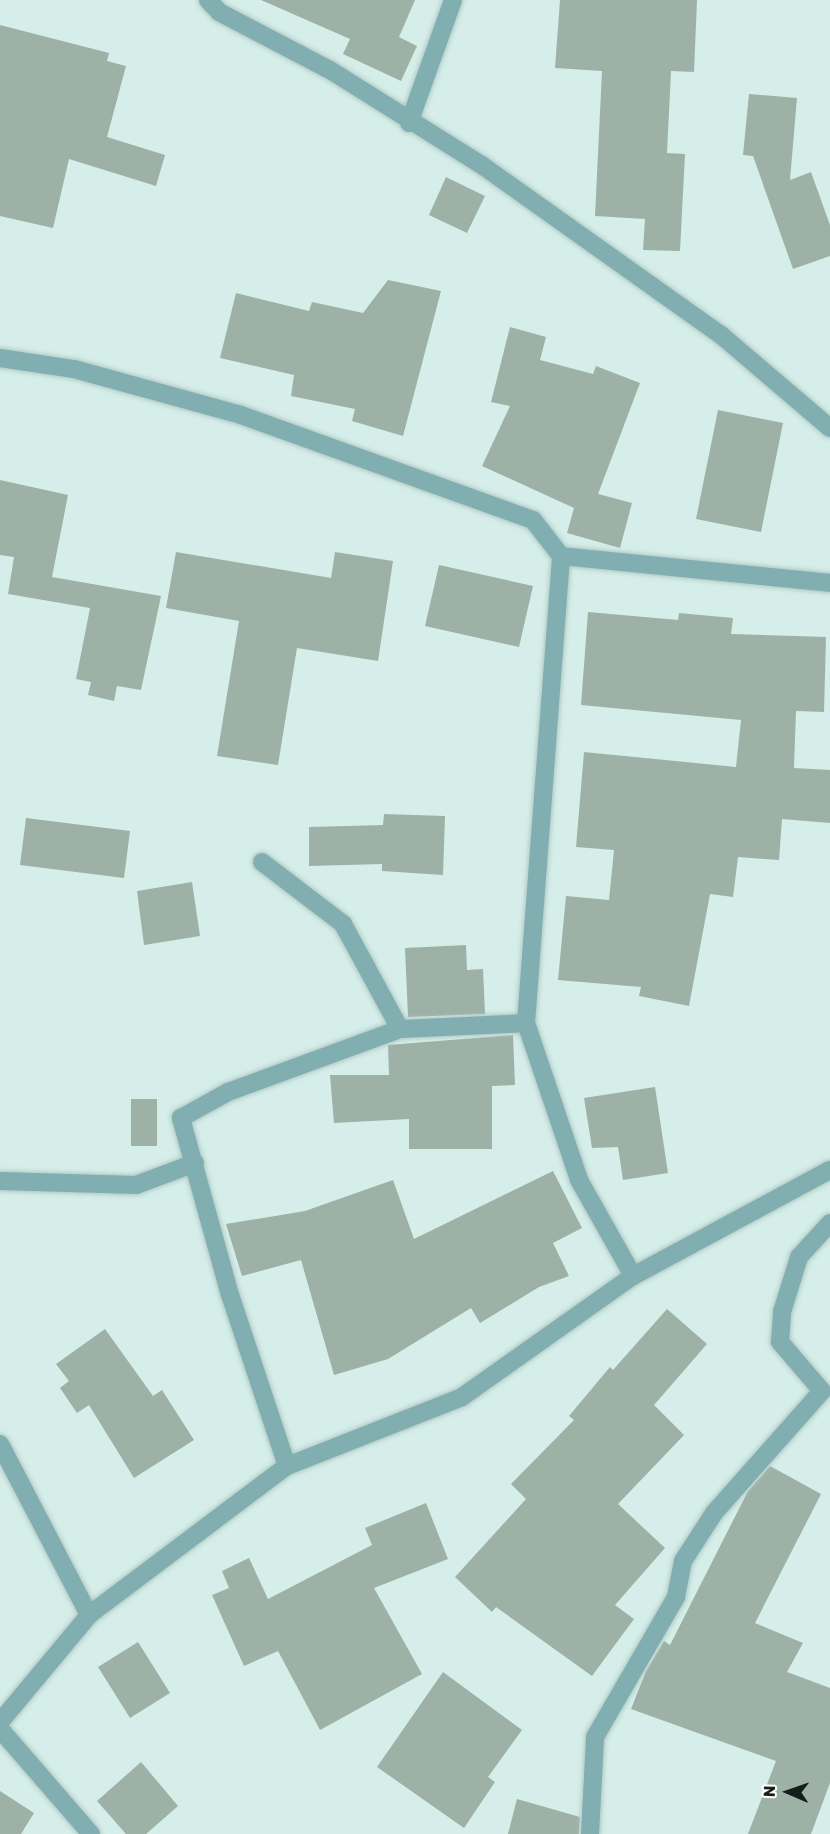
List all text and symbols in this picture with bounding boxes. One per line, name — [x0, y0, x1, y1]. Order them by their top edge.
north arrow — [758, 1762, 818, 1822]
text: N — [760, 1785, 779, 1797]

